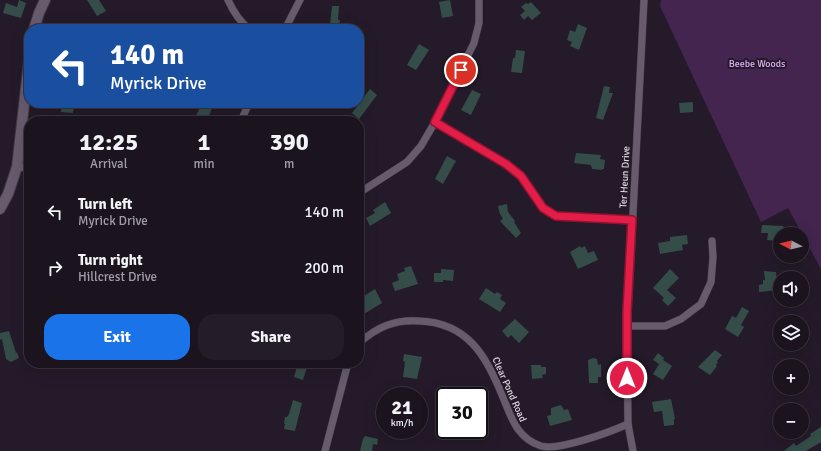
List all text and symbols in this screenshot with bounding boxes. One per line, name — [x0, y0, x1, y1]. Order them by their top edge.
text: 140 m — [110, 38, 184, 72]
icon: left — [44, 40, 96, 92]
pin — [444, 53, 478, 87]
park label: Beebe Woods — [729, 58, 786, 70]
icon: arrive — [450, 59, 472, 81]
text: Myrick Drive — [110, 72, 207, 94]
text: 12:25 — [79, 127, 138, 157]
text: 1 — [198, 127, 210, 157]
text: 390 — [270, 127, 309, 157]
street label: Ter Heun Drive — [617, 146, 633, 208]
text: Arrival — [90, 156, 127, 172]
text: min — [194, 156, 215, 172]
text: m — [284, 156, 294, 172]
text: Turn left — [78, 195, 132, 213]
icon: left — [44, 201, 66, 223]
text: 140 m — [304, 203, 344, 221]
text: Myrick Drive — [78, 213, 148, 229]
north arrow — [773, 227, 809, 263]
map controls — [773, 227, 809, 439]
text: Turn right — [78, 251, 143, 269]
icon: right — [44, 257, 66, 279]
text: 200 m — [304, 259, 344, 277]
text: Hillcrest Drive — [78, 269, 157, 285]
button: sound — [773, 271, 809, 307]
button: Exit — [44, 314, 190, 360]
button: Share — [198, 314, 344, 360]
button: layers — [773, 315, 809, 351]
street label: Clear Pond Road — [489, 355, 529, 424]
position arrow — [606, 357, 648, 399]
button: + — [773, 359, 809, 395]
speed limit sign: 30 — [436, 387, 488, 439]
text: 21 — [391, 395, 413, 420]
button: − — [773, 403, 809, 439]
text: km/h — [391, 417, 413, 429]

